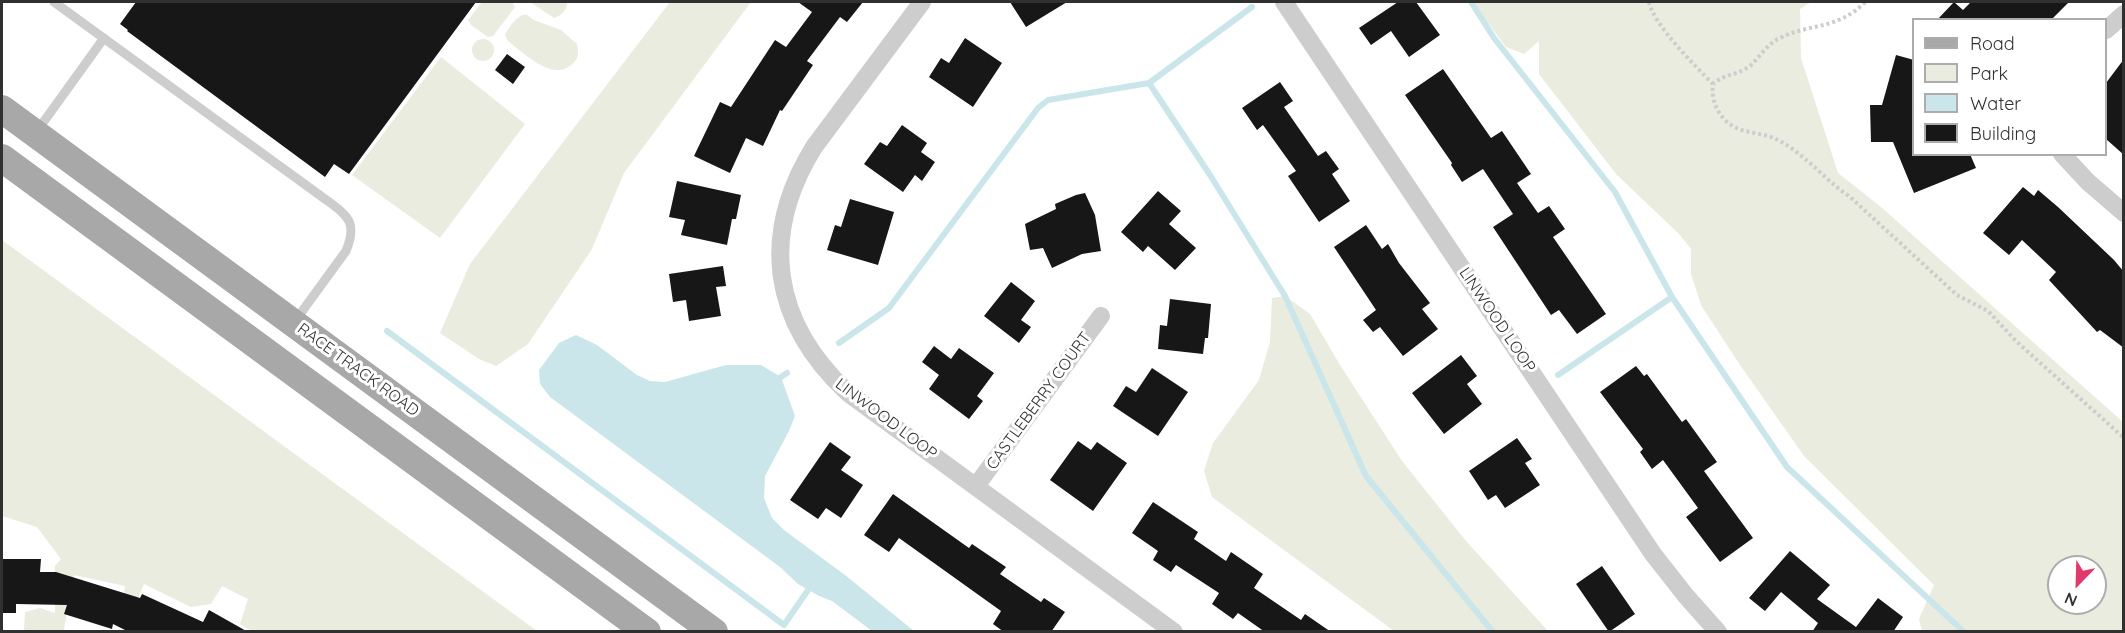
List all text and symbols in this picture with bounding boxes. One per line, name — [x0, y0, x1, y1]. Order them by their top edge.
legend — [1912, 18, 2107, 156]
text: Road — [1970, 32, 2015, 55]
text: Park — [1970, 62, 2008, 85]
text: Water — [1970, 92, 2021, 115]
text: Building — [1970, 122, 2036, 145]
street label: LINWOOD LOOP — [1455, 264, 1539, 376]
street label: RACE TRACK ROAD — [293, 319, 423, 421]
street label: CASTLEBERRY COURT — [983, 329, 1095, 473]
street label: LINWOOD LOOP — [831, 375, 941, 463]
north arrow — [2047, 555, 2107, 615]
text: N — [2061, 588, 2080, 611]

